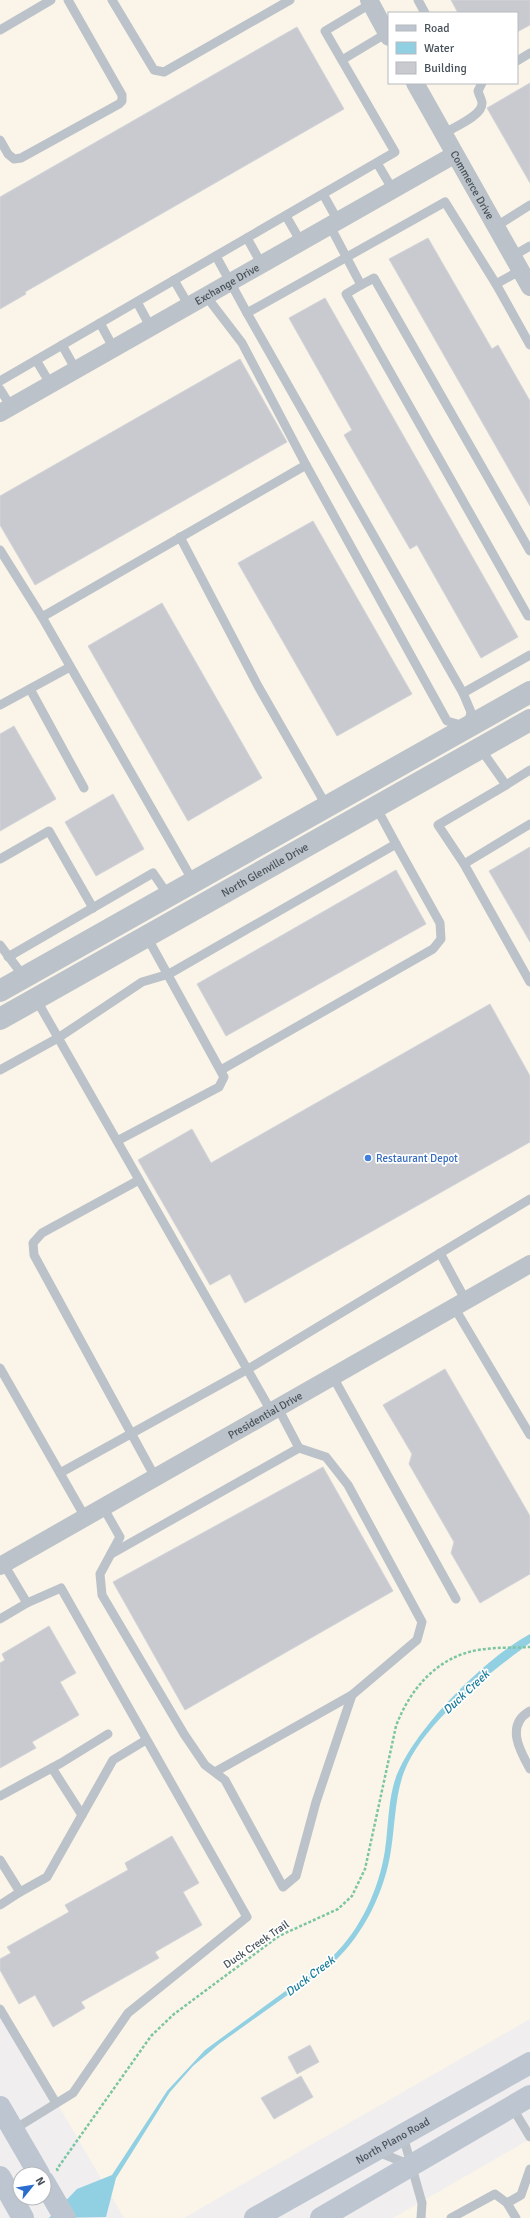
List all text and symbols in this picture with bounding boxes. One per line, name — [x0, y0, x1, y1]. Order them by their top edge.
legend — [388, 12, 518, 84]
text: Road — [424, 21, 450, 36]
text: Water — [424, 41, 455, 56]
text: Building — [424, 61, 467, 76]
street label: Commerce Drive — [447, 148, 497, 222]
street label: Exchange Drive — [193, 261, 262, 308]
street label: North Glenville Drive — [219, 840, 311, 900]
place label: Restaurant Depot — [376, 1152, 458, 1165]
marker: Restaurant Depot — [363, 1153, 373, 1163]
street label: Presidential Drive — [226, 1389, 305, 1442]
water label: Duck Creek — [440, 1666, 493, 1718]
street label: Duck Creek Trail — [221, 1918, 292, 1971]
water label: Duck Creek — [283, 1952, 339, 2000]
street label: North Plano Road — [354, 2115, 432, 2167]
north arrow — [12, 2166, 52, 2206]
text: N — [33, 2175, 48, 2188]

